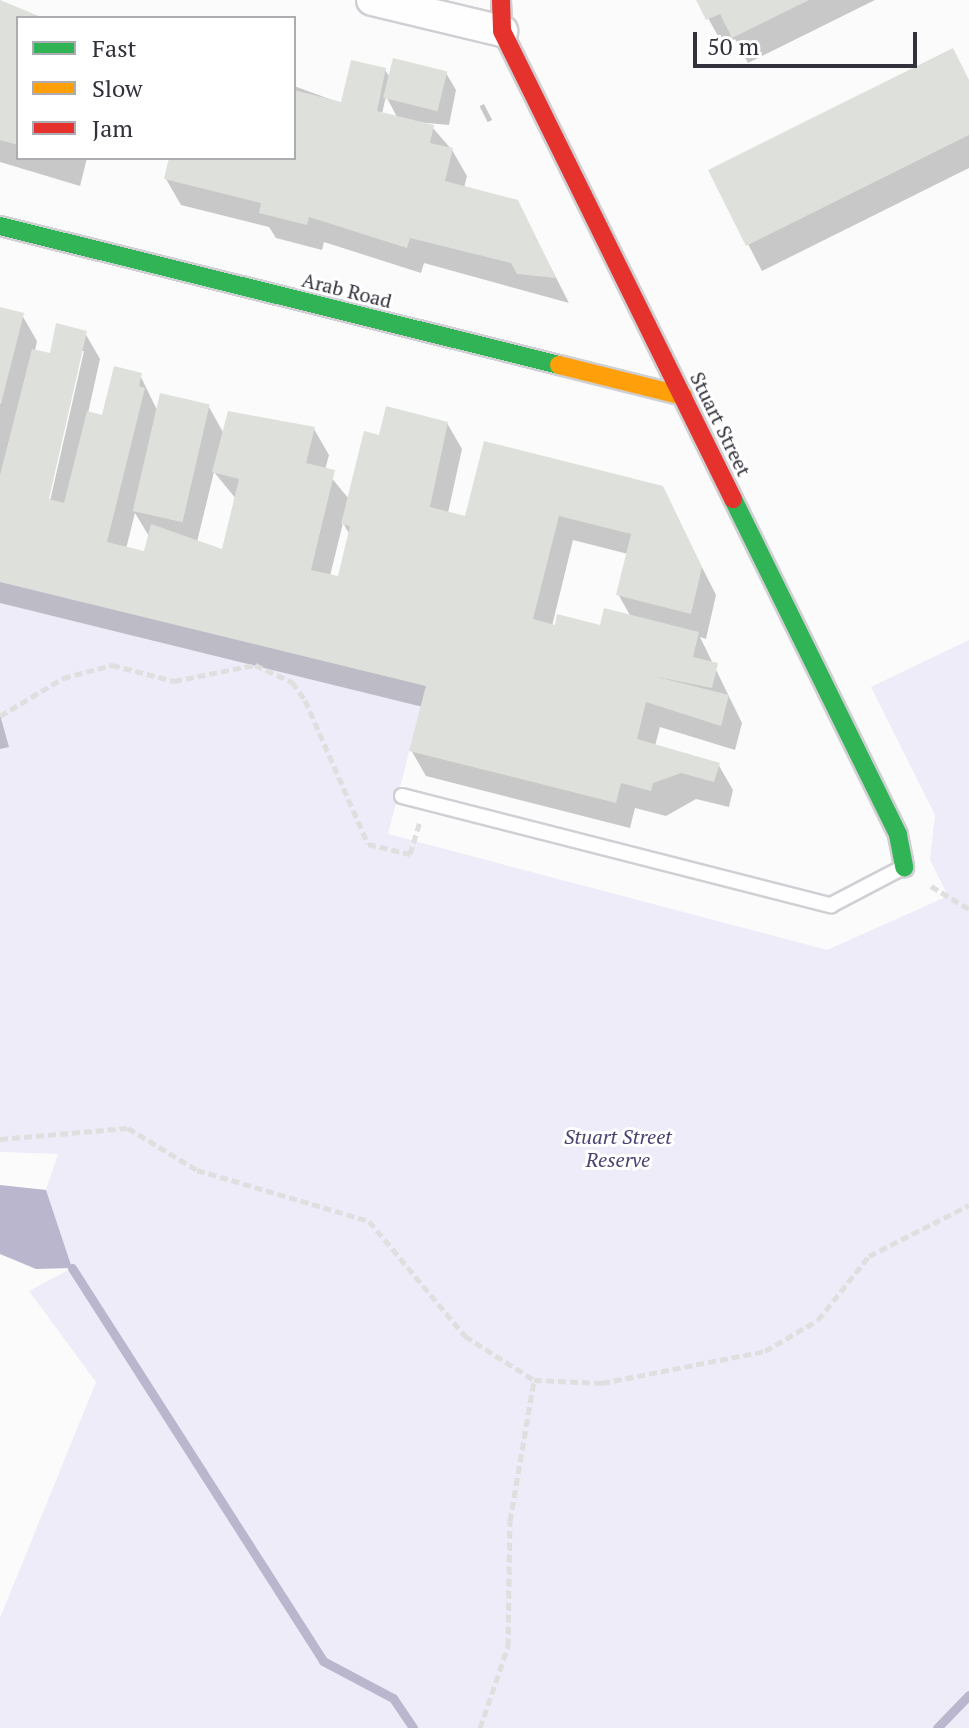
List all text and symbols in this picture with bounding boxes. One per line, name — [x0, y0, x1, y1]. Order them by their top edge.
legend — [16, 16, 296, 160]
scale bar — [697, 16, 921, 66]
text: 50 m — [707, 30, 759, 62]
text: Fast — [92, 32, 136, 64]
text: Slow — [92, 72, 143, 104]
text: Jam — [92, 112, 133, 144]
street label: Arab Road — [300, 267, 394, 313]
street label: Stuart Street — [685, 368, 757, 480]
park label: Stuart Street Reserve — [564, 1125, 672, 1172]

